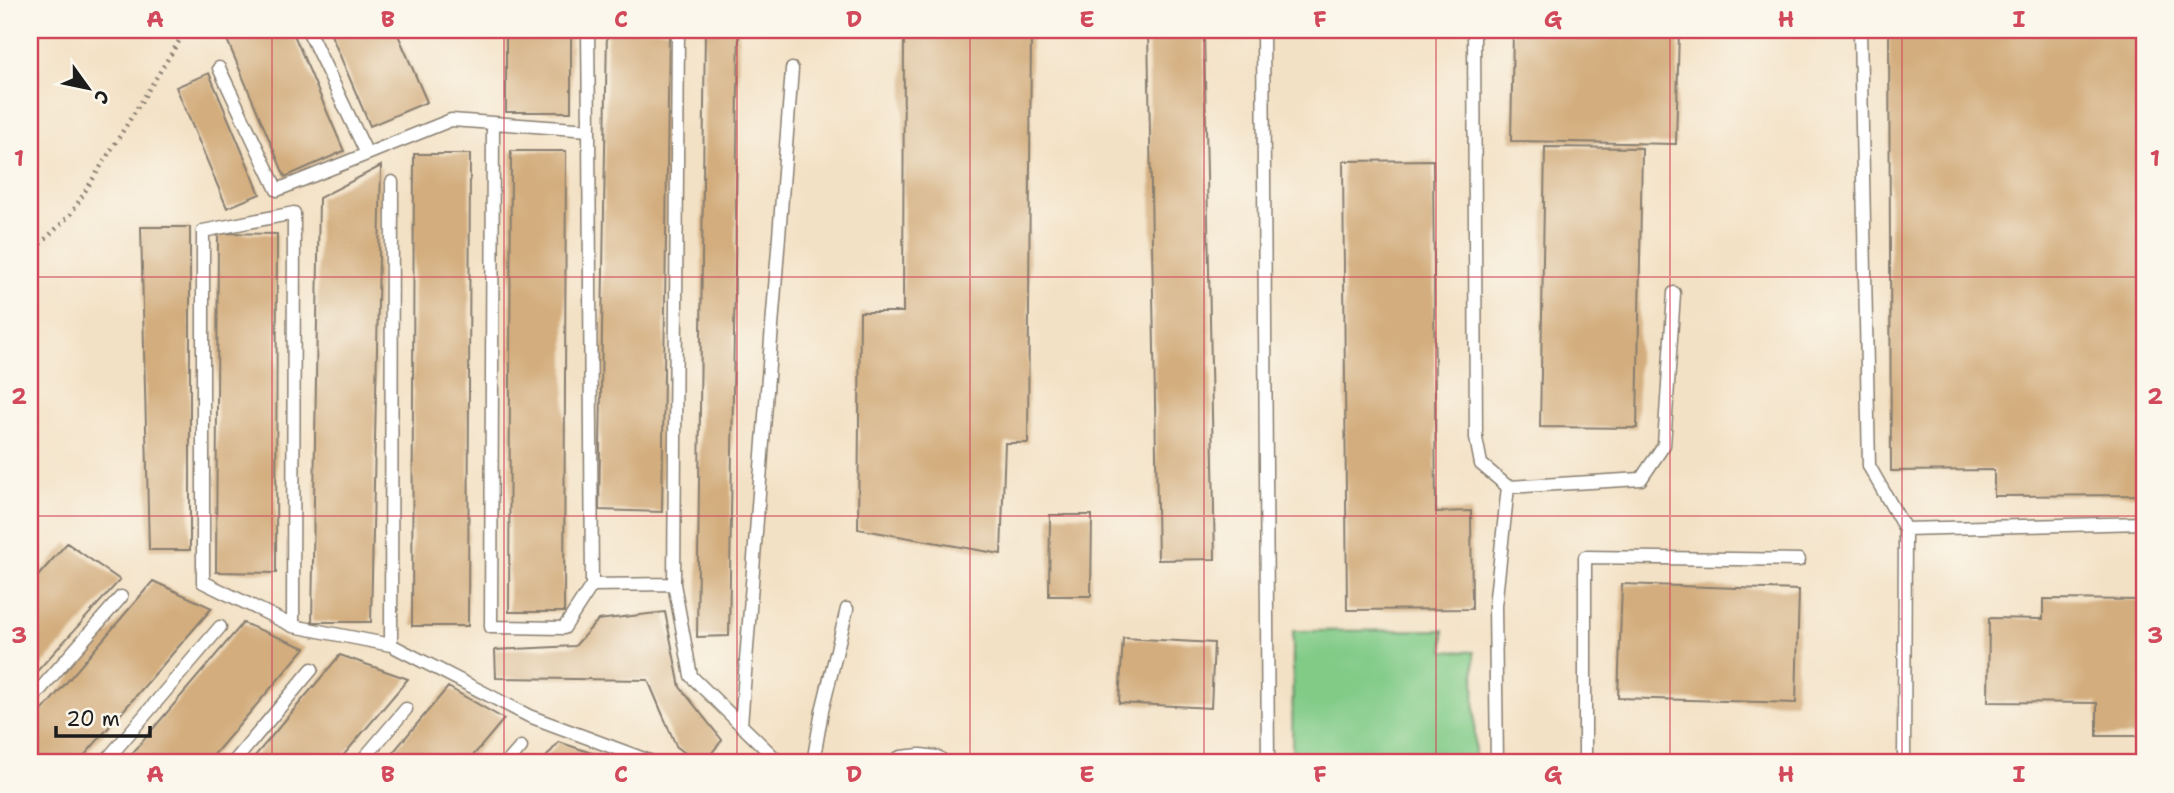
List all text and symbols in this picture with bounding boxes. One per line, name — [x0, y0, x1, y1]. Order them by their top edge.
text: A — [146, 4, 164, 34]
text: B — [381, 4, 395, 34]
text: C — [614, 4, 628, 34]
text: D — [846, 4, 862, 34]
text: E — [1079, 4, 1095, 34]
text: F — [1313, 4, 1327, 34]
text: G — [1544, 4, 1563, 34]
text: H — [1778, 4, 1794, 34]
text: I — [2013, 4, 2026, 34]
north arrow — [52, 52, 122, 122]
text: С — [88, 85, 115, 109]
text: 1 — [14, 143, 24, 173]
text: 1 — [2150, 143, 2160, 173]
text: 2 — [11, 381, 27, 411]
text: 2 — [2147, 381, 2163, 411]
text: 3 — [11, 620, 27, 650]
text: 3 — [2147, 620, 2163, 650]
scale bar — [56, 695, 150, 739]
text: 20 m — [66, 705, 120, 733]
text: A — [146, 759, 164, 789]
text: B — [381, 759, 395, 789]
text: C — [614, 759, 628, 789]
text: D — [846, 759, 862, 789]
text: E — [1079, 759, 1095, 789]
text: F — [1313, 759, 1327, 789]
text: G — [1544, 759, 1563, 789]
text: H — [1778, 759, 1794, 789]
text: I — [2013, 759, 2026, 789]

